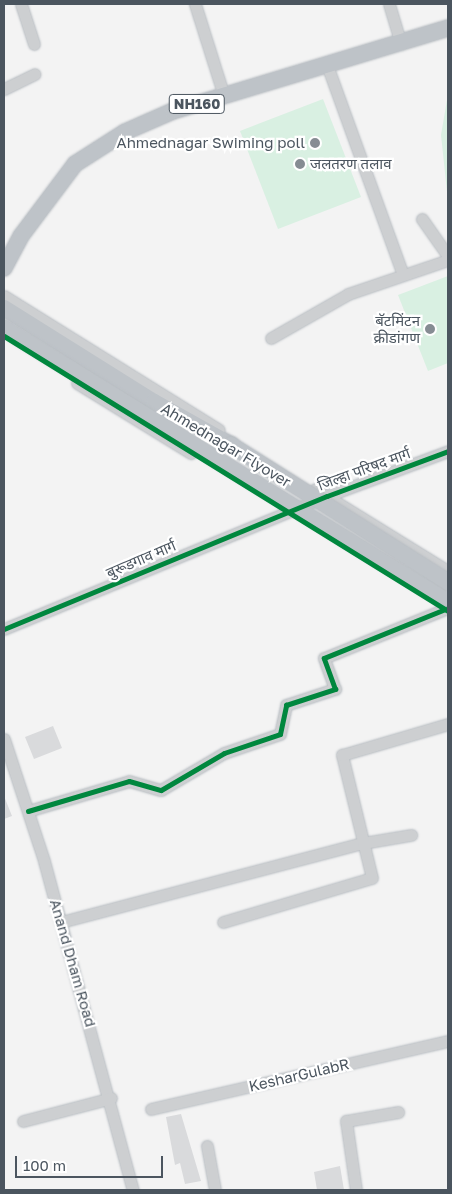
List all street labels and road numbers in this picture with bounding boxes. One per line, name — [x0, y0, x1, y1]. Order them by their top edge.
road number: NH160 — [168, 92, 226, 116]
street label: Ahmednagar Flyover — [158, 399, 294, 491]
street label: जिल्हा परिषद मार्ग — [315, 444, 413, 494]
street label: बुरूडगाव मार्ग — [103, 536, 179, 582]
street label: Anand Dham Road — [46, 897, 100, 1029]
street label: KesharGulabR — [247, 1055, 351, 1095]

